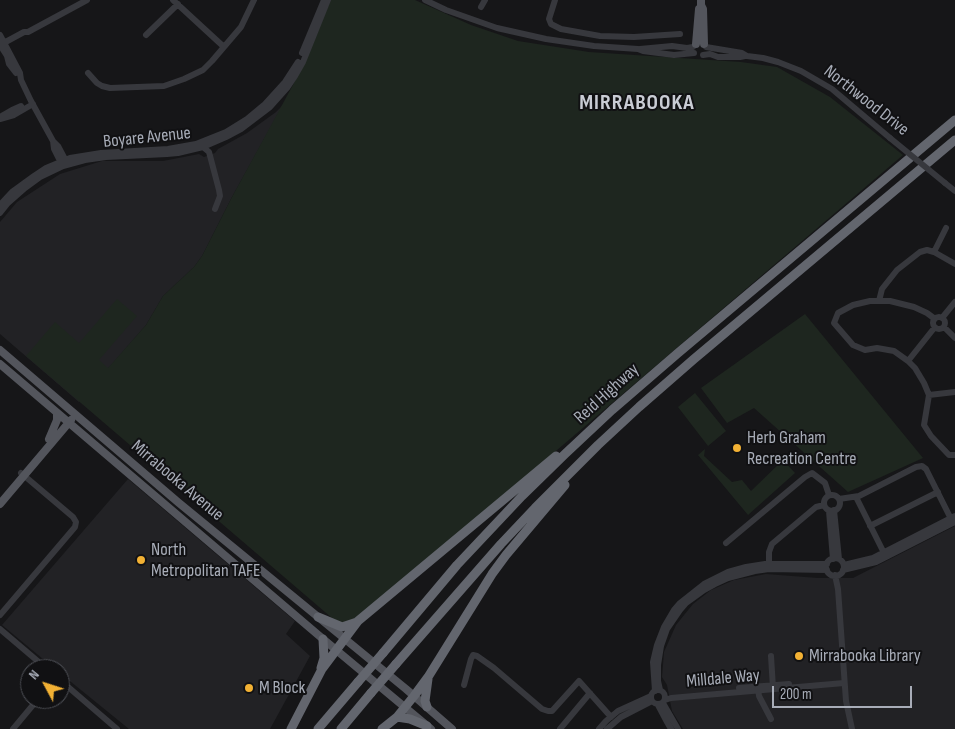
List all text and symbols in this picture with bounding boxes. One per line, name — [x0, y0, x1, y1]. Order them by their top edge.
street label: Northwood Drive — [819, 61, 913, 141]
district label: MIRRABOOKA — [578, 90, 696, 116]
street label: Boyare Avenue — [102, 123, 192, 153]
street label: Reid Highway — [570, 359, 644, 429]
place label: Herb Graham Recreation Centre — [747, 427, 857, 469]
street label: Mirrabooka Avenue — [126, 436, 228, 526]
marker: Herb Graham Recreation Centre — [731, 442, 743, 454]
place label: North Metropolitan TAFE — [151, 539, 260, 582]
marker: North Metropolitan TAFE — [135, 554, 147, 566]
place label: Mirrabooka Library — [809, 645, 921, 667]
marker: Mirrabooka Library — [793, 650, 805, 662]
north arrow — [20, 659, 70, 709]
street label: Milldale Way — [685, 665, 761, 693]
text: N — [25, 666, 43, 683]
scale bar — [775, 676, 915, 708]
place label: M Block — [259, 677, 305, 699]
marker: M Block — [243, 682, 255, 694]
text: 200 m — [780, 685, 812, 704]

